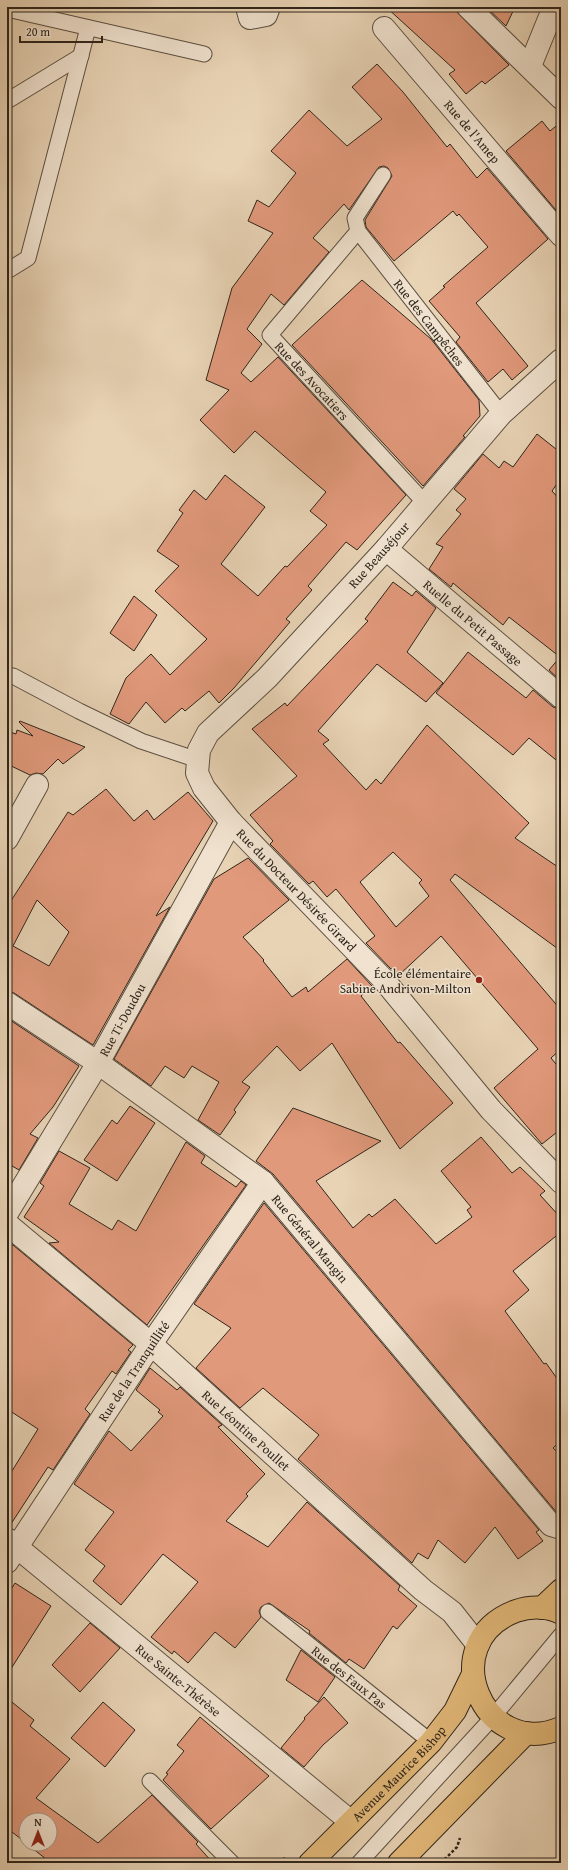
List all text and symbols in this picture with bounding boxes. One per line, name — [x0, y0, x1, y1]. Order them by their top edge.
scale bar — [20, 18, 102, 44]
text: 20 m — [26, 23, 50, 40]
street label: Rue de l'Amep — [440, 96, 505, 167]
street label: Rue des Campêches — [389, 275, 469, 370]
street label: Rue des Avocatiers — [271, 337, 354, 424]
street label: Rue Beauséjour — [344, 517, 415, 593]
street label: Ruelle du Petit Passage — [419, 575, 527, 670]
street label: Rue du Docteur Désirée Girard — [233, 824, 361, 956]
place label: École élémentaire Sabine Andrivon-Milton — [340, 964, 472, 998]
marker: École élémentaire Sabine Andrivon-Milton — [474, 975, 484, 985]
street label: Rue Ti-Doudou — [94, 979, 150, 1060]
street label: Rue Général Mangin — [268, 1190, 353, 1287]
street label: Rue de la Tranquillité — [93, 1317, 174, 1425]
street label: Rue Léontine Poullet — [198, 1385, 295, 1476]
street label: Rue Sainte-Thérèse — [132, 1639, 225, 1721]
street label: Rue des Faux Pas — [308, 1641, 391, 1713]
street label: Avenue Maurice Bishop — [347, 1721, 450, 1826]
north arrow — [18, 1812, 58, 1852]
text: N — [34, 1814, 42, 1830]

